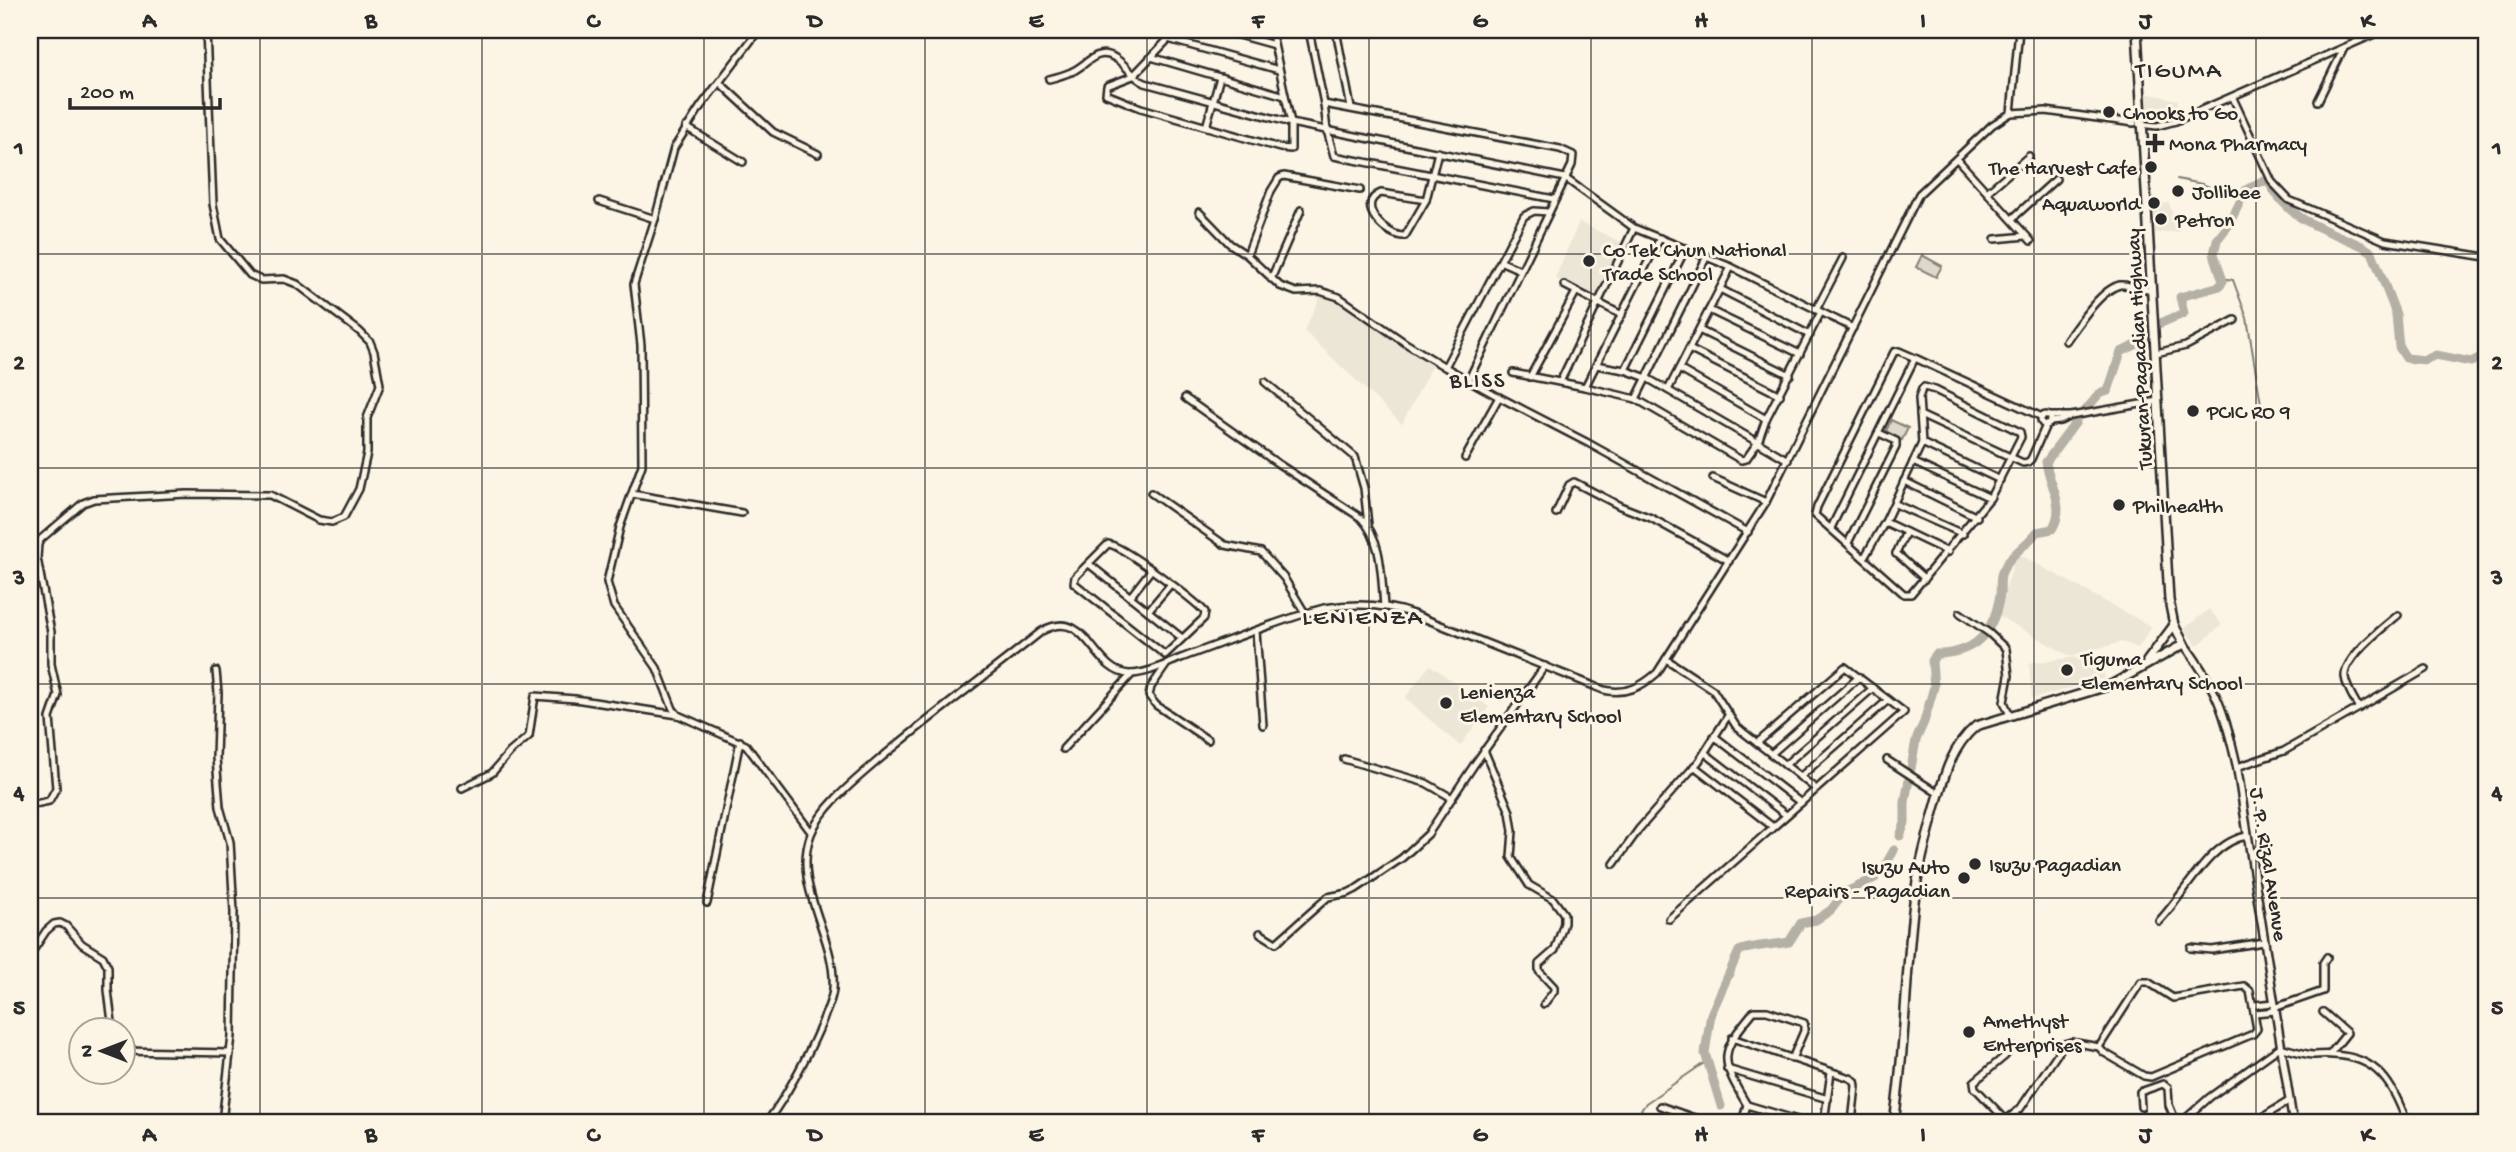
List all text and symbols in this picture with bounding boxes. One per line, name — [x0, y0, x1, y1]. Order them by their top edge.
text: A — [141, 9, 157, 36]
text: B — [364, 9, 378, 36]
text: C — [587, 9, 602, 36]
text: D — [806, 9, 824, 36]
text: E — [1029, 9, 1045, 36]
text: F — [1251, 9, 1266, 36]
text: G — [1473, 9, 1489, 36]
text: H — [1694, 9, 1708, 36]
text: I — [1920, 9, 1926, 36]
text: J — [2138, 9, 2153, 36]
text: K — [2360, 9, 2377, 36]
district label: TIGUMA — [2134, 58, 2222, 87]
scale bar — [70, 66, 220, 110]
text: 200 m — [80, 82, 134, 107]
place label: Chooks to Go — [2123, 103, 2238, 128]
marker: Chooks to Go — [2101, 104, 2117, 120]
place label: Mona Pharmacy — [2169, 134, 2307, 159]
marker: Mona Pharmacy — [2147, 135, 2163, 151]
text: 1 — [13, 136, 24, 163]
text: 1 — [2491, 136, 2502, 163]
place label: The Harvest Cafe — [1988, 158, 2138, 183]
marker: The Harvest Cafe — [2143, 159, 2159, 175]
place label: Jollibee — [2192, 182, 2262, 207]
marker: Jollibee — [2170, 183, 2186, 199]
place label: Aquaworld — [2042, 194, 2142, 219]
marker: Aquaworld — [2146, 195, 2162, 211]
place label: Petron — [2174, 210, 2234, 235]
marker: Petron — [2153, 211, 2169, 227]
street label: Tukuran-Pagadian Highway — [2123, 228, 2160, 471]
place label: Co Tek Chun National Trade School — [1602, 240, 1787, 289]
marker: Co Tek Chun National Trade School — [1581, 253, 1597, 269]
text: 2 — [13, 351, 25, 378]
text: 2 — [2491, 351, 2503, 378]
district label: BLISS — [1448, 369, 1507, 396]
place label: PCIC RO 9 — [2206, 402, 2291, 427]
marker: PCIC RO 9 — [2185, 403, 2201, 419]
place label: Philhealth — [2132, 496, 2223, 521]
marker: Philhealth — [2111, 497, 2127, 513]
text: 3 — [12, 566, 25, 593]
text: 3 — [2490, 566, 2503, 593]
district label: LENIENZA — [1302, 605, 1424, 634]
place label: Tiguma Elementary School — [2080, 649, 2243, 698]
marker: Tiguma Elementary School — [2059, 662, 2075, 678]
place label: Lenienza Elementary School — [1460, 682, 1622, 731]
marker: Lenienza Elementary School — [1438, 695, 1454, 711]
text: 4 — [13, 781, 25, 808]
text: 4 — [2491, 781, 2503, 808]
street label: J. P. Rizal Avenue — [2242, 786, 2291, 944]
place label: Isuzu Pagadian — [1989, 855, 2121, 880]
marker: Isuzu Pagadian — [1967, 856, 1983, 872]
place label: Isuzu Auto Repairs - Pagadian — [1785, 857, 1950, 906]
marker: Isuzu Auto Repairs - Pagadian — [1956, 870, 1972, 886]
text: 5 — [13, 996, 25, 1023]
text: 5 — [2491, 996, 2503, 1023]
place label: Amethyst Enterprises — [1983, 1011, 2083, 1060]
north arrow — [66, 1016, 136, 1086]
marker: Amethyst Enterprises — [1961, 1024, 1977, 1040]
text: N — [77, 1045, 100, 1057]
text: A — [141, 1123, 157, 1150]
text: B — [364, 1123, 378, 1150]
text: C — [587, 1123, 602, 1150]
text: D — [806, 1123, 824, 1150]
text: E — [1029, 1123, 1045, 1150]
text: F — [1251, 1123, 1266, 1150]
text: G — [1473, 1123, 1489, 1150]
text: H — [1694, 1123, 1708, 1150]
text: I — [1920, 1123, 1926, 1150]
text: J — [2138, 1123, 2153, 1150]
text: K — [2360, 1123, 2377, 1150]

